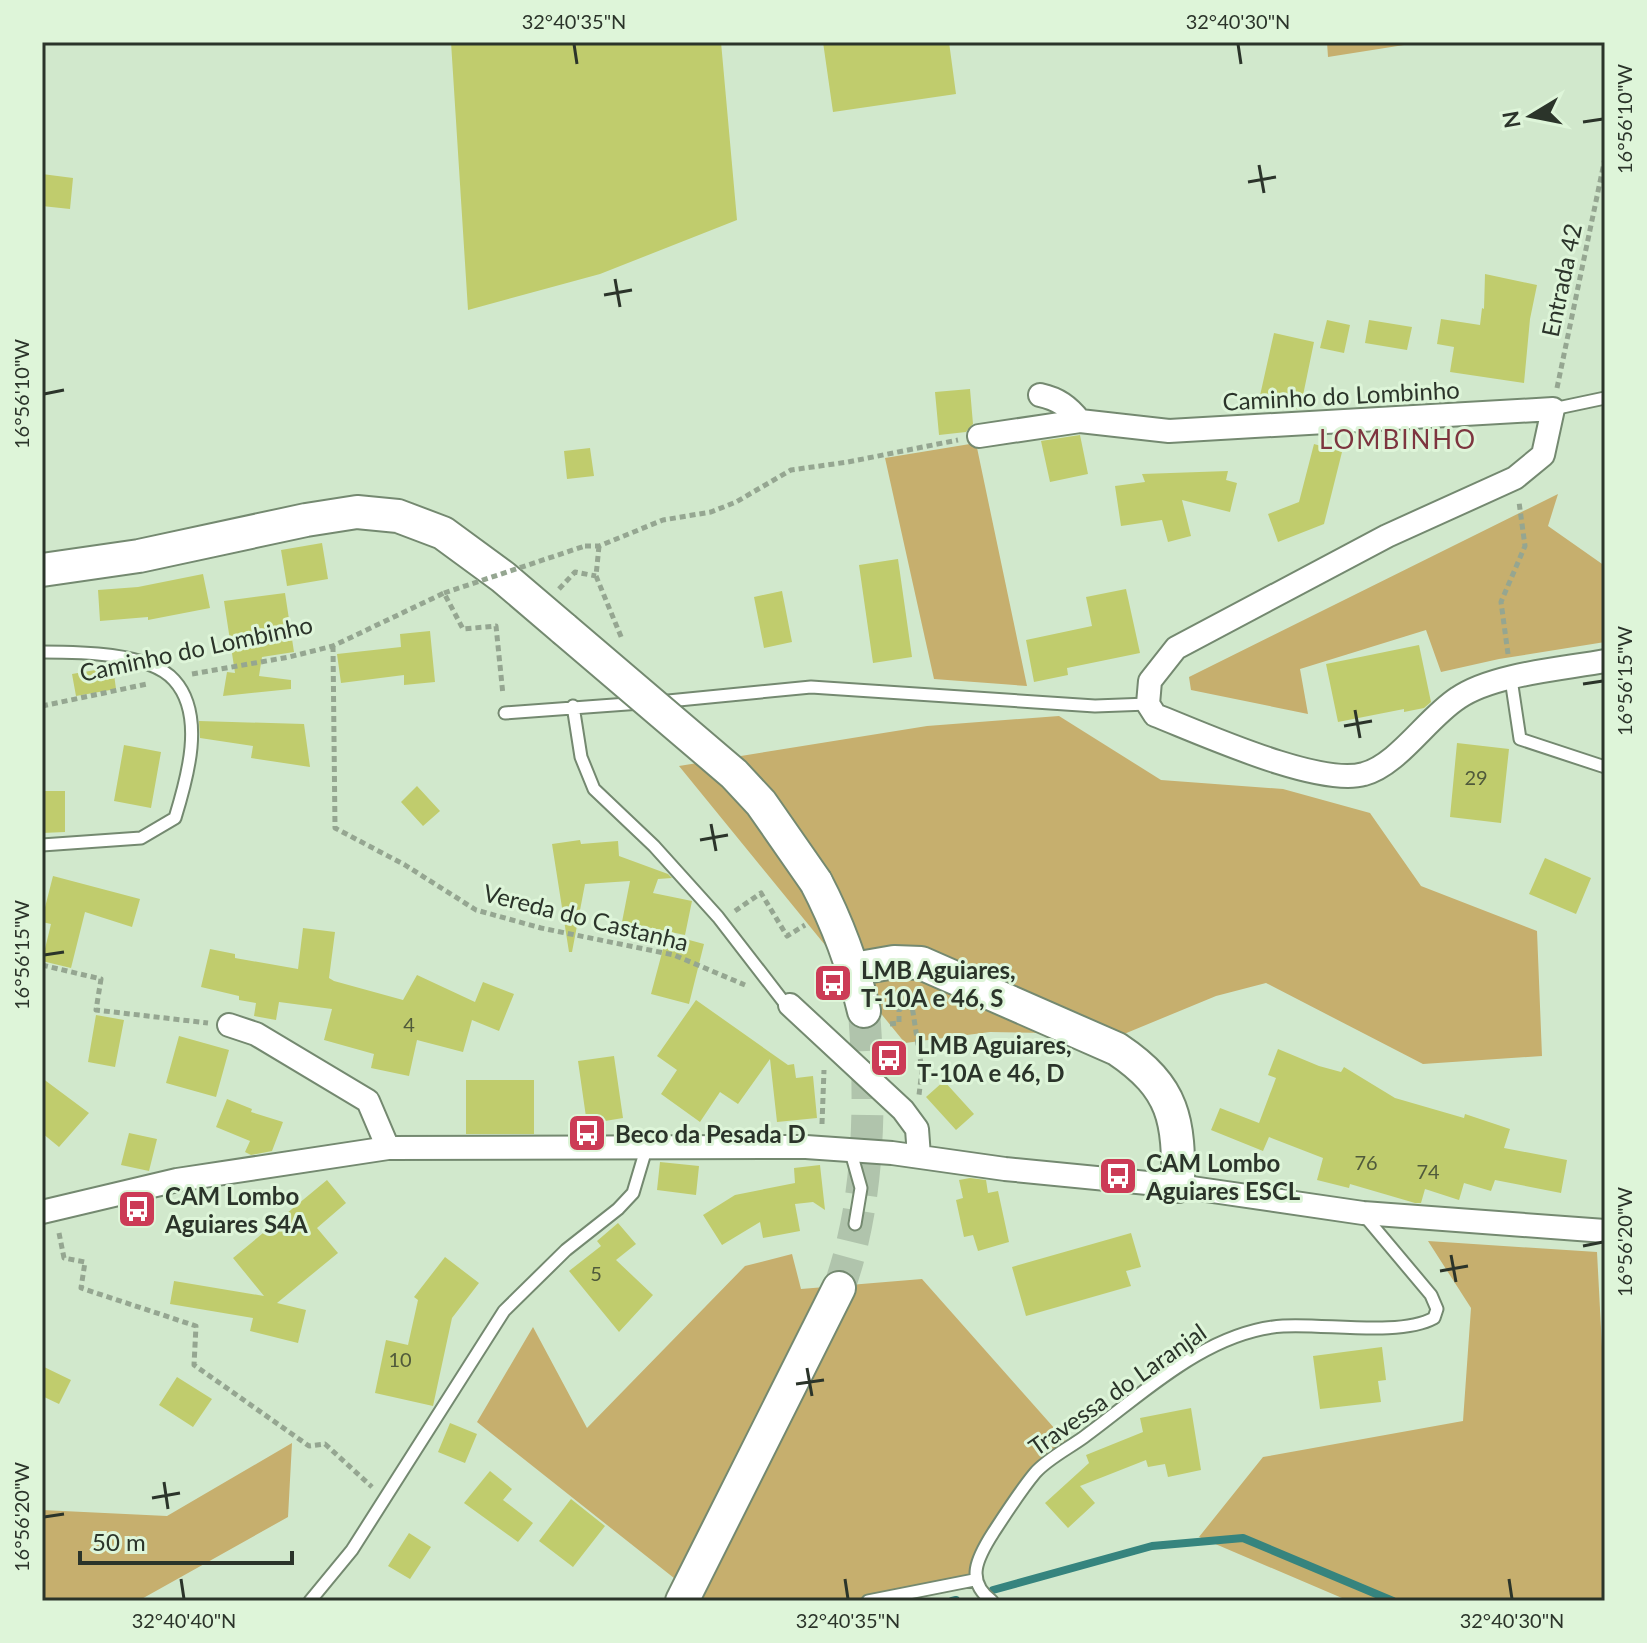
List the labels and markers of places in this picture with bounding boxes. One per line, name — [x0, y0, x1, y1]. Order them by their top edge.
place label: LMB Aguiares, T-10A e 46, S — [861, 955, 1016, 1012]
bus stop icon: LMB Aguiares, T-10A e 46, S — [812, 962, 854, 1004]
place label: LMB Aguiares, T-10A e 46, D — [917, 1030, 1072, 1087]
bus stop icon: LMB Aguiares, T-10A e 46, D — [868, 1037, 910, 1079]
bus stop icon: Beco da Pesada D — [566, 1112, 608, 1154]
place label: Beco da Pesada D — [615, 1119, 806, 1148]
place label: CAM Lombo Aguiares ESCL — [1145, 1148, 1301, 1205]
bus stop icon: CAM Lombo Aguiares ESCL — [1097, 1155, 1139, 1197]
place label: CAM Lombo Aguiares S4A — [164, 1181, 308, 1238]
bus stop icon: CAM Lombo Aguiares S4A — [116, 1188, 158, 1230]

